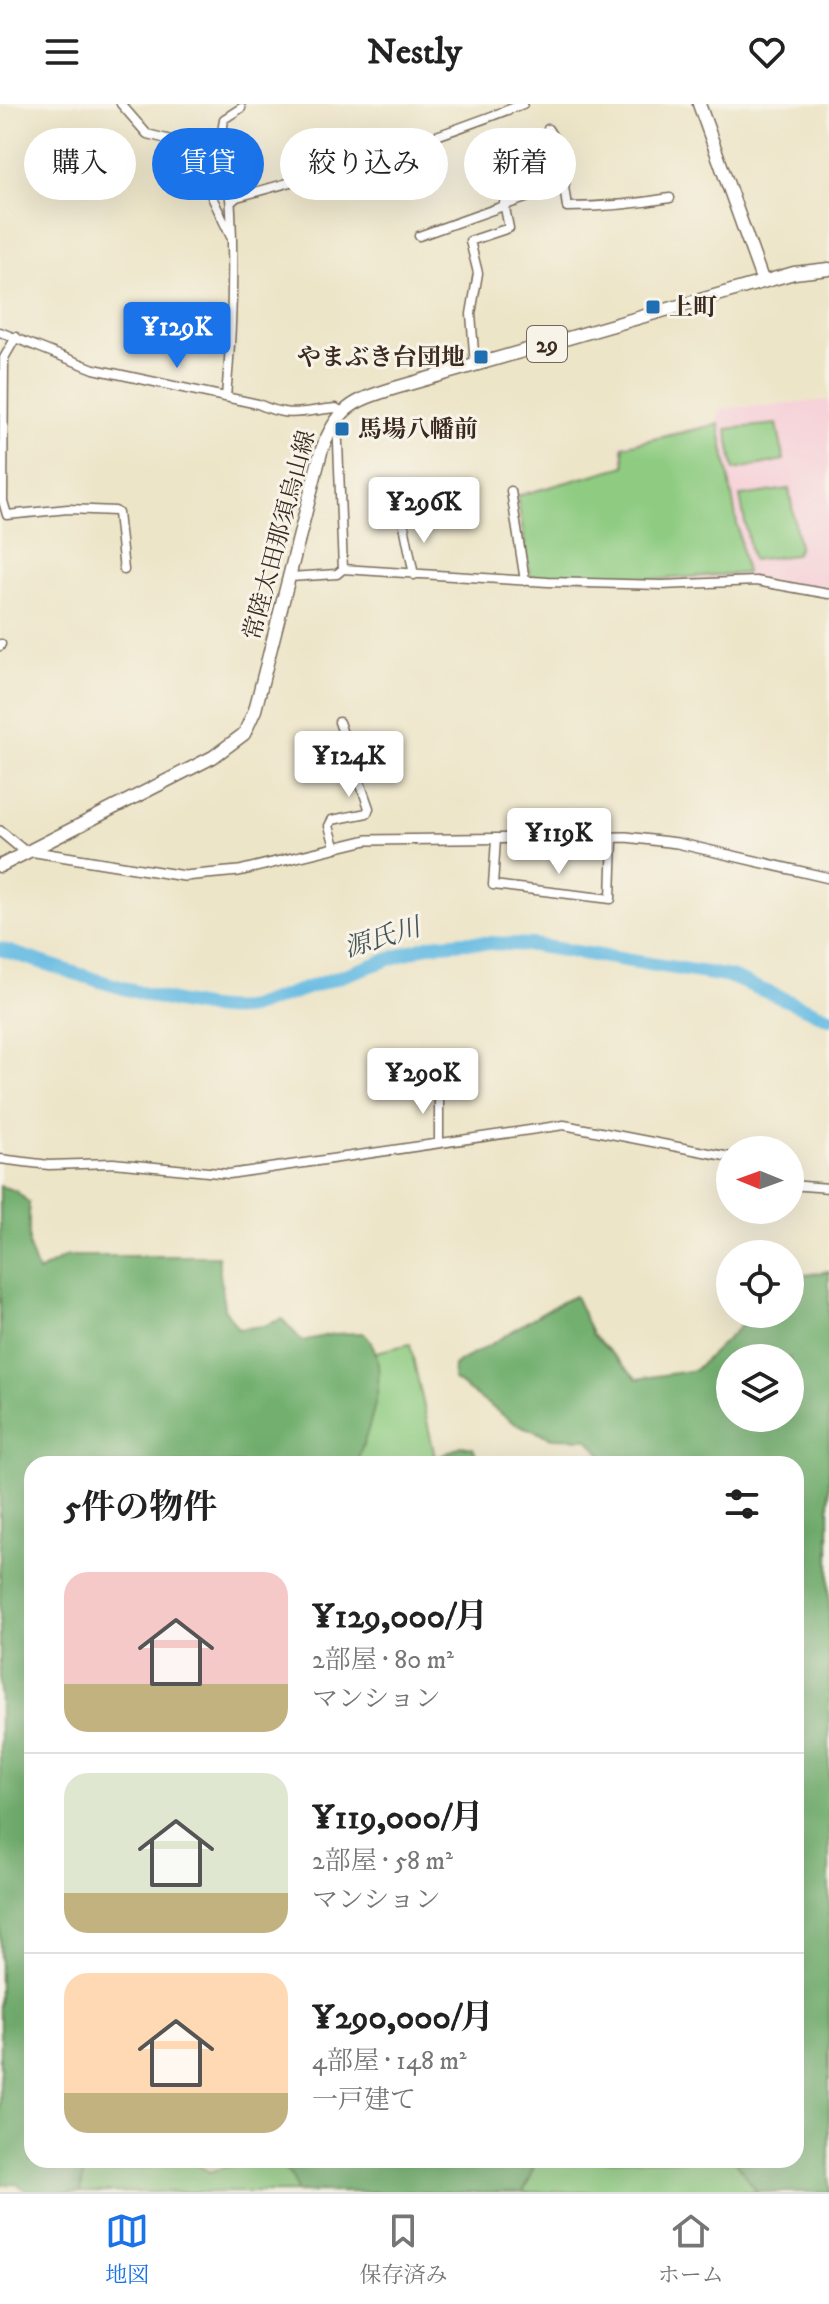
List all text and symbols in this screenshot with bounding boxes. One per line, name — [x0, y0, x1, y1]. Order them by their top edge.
icon: menu — [40, 30, 84, 74]
text: Nestly — [367, 30, 462, 75]
icon: heart — [745, 30, 789, 74]
chip: 購入 — [24, 128, 136, 200]
chip: 賃貸 — [152, 128, 264, 200]
chip: 絞り込み — [280, 128, 448, 200]
chip: 新着 — [464, 128, 576, 200]
place label: 上町 — [669, 293, 717, 323]
marker: 上町 — [644, 298, 662, 316]
pin: ¥129K — [121, 302, 233, 370]
text: ¥129K — [141, 311, 213, 344]
road number: 29 — [527, 326, 567, 362]
place label: やまぶき台団地 — [297, 343, 465, 373]
marker: やまぶき台団地 — [472, 348, 490, 366]
place label: 馬場八幡前 — [358, 415, 478, 445]
marker: 馬場八幡前 — [333, 420, 351, 438]
street label: 常陸太田那須烏山線 — [238, 427, 322, 643]
pin: ¥296K — [368, 477, 480, 545]
text: ¥296K — [387, 486, 462, 519]
pin: ¥124K — [293, 731, 405, 799]
text: ¥124K — [313, 740, 386, 773]
pin: ¥119K — [503, 808, 615, 876]
text: ¥119K — [525, 817, 593, 850]
water label: 源氏川 — [340, 910, 427, 966]
pin: ¥290K — [367, 1048, 479, 1116]
text: ¥290K — [385, 1057, 461, 1090]
north arrow — [716, 1136, 804, 1224]
map controls — [716, 1136, 804, 1432]
button: locate — [716, 1240, 804, 1328]
button: layers — [716, 1344, 804, 1432]
icon: filters — [720, 1482, 764, 1526]
text: 5件の物件 — [64, 1487, 217, 1529]
text: ¥129,000/月 — [312, 1596, 488, 1638]
icon: home — [128, 1604, 224, 1700]
text: 2部屋 · 80 m² — [312, 1644, 454, 1677]
text: マンション — [312, 1683, 441, 1716]
text: ¥119,000/月 — [312, 1797, 484, 1839]
icon: home — [128, 1805, 224, 1901]
text: 2部屋 · 58 m² — [312, 1845, 453, 1878]
text: マンション — [312, 1884, 441, 1917]
text: ¥290,000/月 — [312, 1997, 494, 2039]
icon: home — [128, 2005, 224, 2101]
text: 4部屋 · 148 m² — [312, 2045, 467, 2078]
text: 一戸建て — [312, 2084, 416, 2117]
tab: 地図 — [105, 2209, 149, 2289]
tab: 保存済み — [359, 2209, 448, 2289]
tab: ホーム — [658, 2209, 724, 2289]

